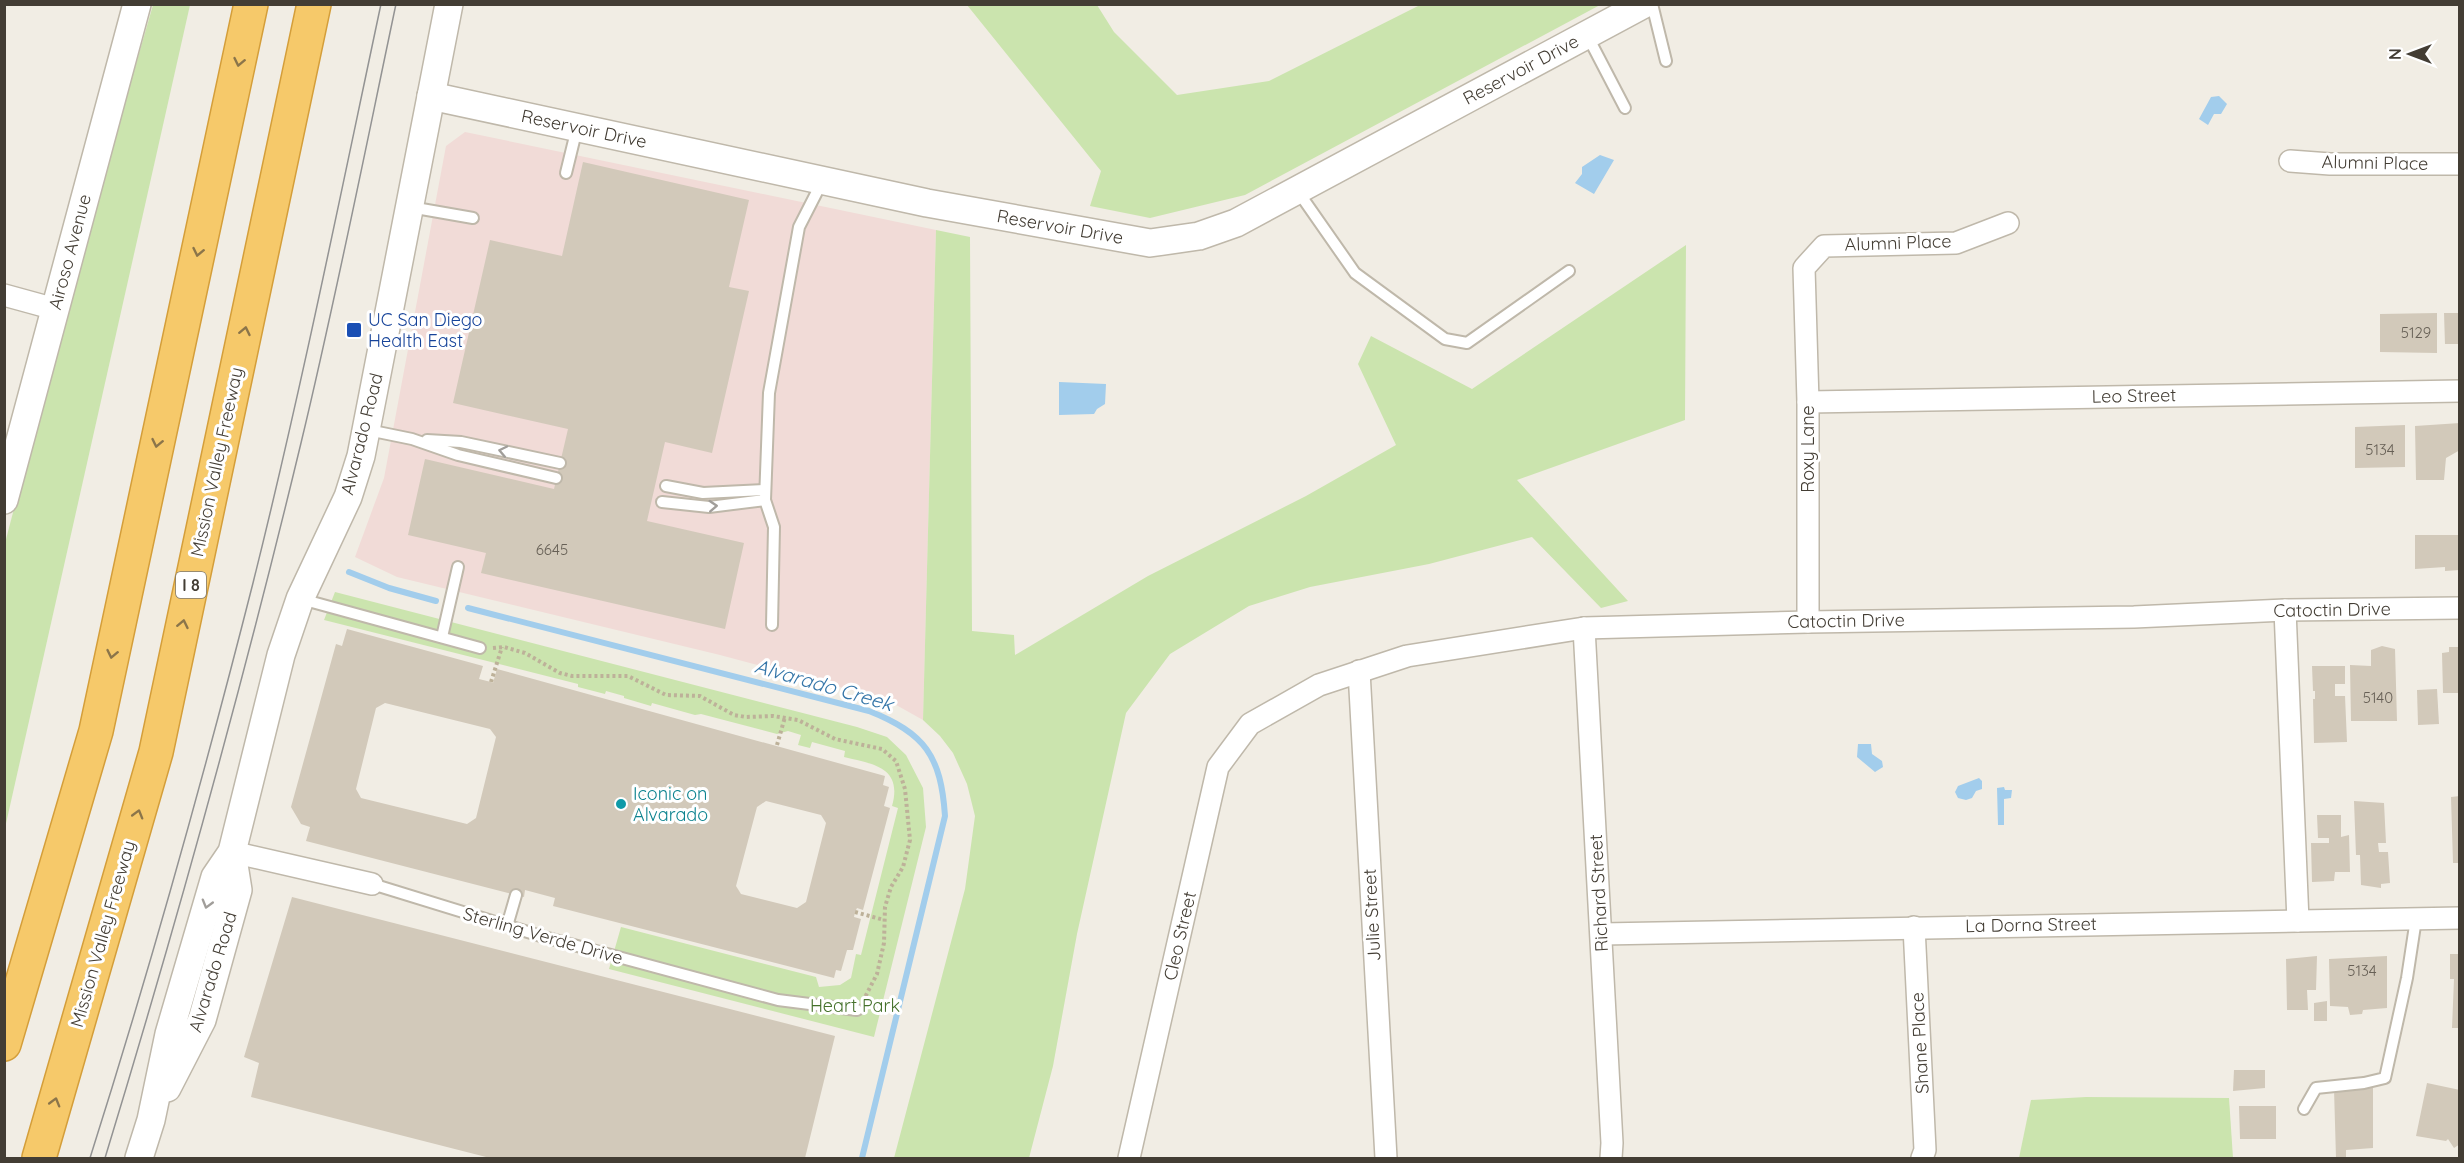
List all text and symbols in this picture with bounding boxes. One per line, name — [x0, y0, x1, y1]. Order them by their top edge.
north arrow — [2380, 24, 2440, 84]
street label: Reservoir Drive — [1459, 29, 1583, 110]
text: N — [2385, 48, 2405, 60]
one-way arrow — [233, 56, 246, 66]
street label: Reservoir Drive — [519, 104, 649, 153]
street label: Alumni Place — [2321, 150, 2429, 175]
street label: Airoso Avenue — [43, 192, 96, 312]
street label: Reservoir Drive — [995, 204, 1125, 249]
street label: Alumni Place — [1844, 229, 1952, 256]
one-way arrow — [192, 247, 205, 257]
place label: UC San Diego Health East — [368, 308, 482, 352]
marker: UC San Diego Health East — [345, 321, 363, 339]
house number: 5129 — [2401, 323, 2431, 342]
one-way arrow — [238, 326, 251, 336]
street label: Mission Valley Freeway — [185, 365, 248, 559]
street label: Alvarado Road — [335, 371, 388, 497]
street label: Leo Street — [2091, 383, 2177, 408]
street label: Roxy Lane — [1796, 405, 1819, 493]
one-way arrow — [151, 438, 164, 448]
house number: 5134 — [2365, 440, 2395, 459]
one-way arrow — [498, 445, 508, 458]
one-way arrow — [709, 499, 718, 512]
house number: 6645 — [536, 540, 568, 559]
road number: I 8 — [176, 572, 206, 598]
street label: Catoctin Drive — [2273, 597, 2391, 622]
street label: Catoctin Drive — [1787, 608, 1905, 633]
one-way arrow — [176, 620, 189, 630]
one-way arrow — [106, 649, 119, 659]
water label: Alvarado Creek — [752, 653, 898, 717]
house number: 5140 — [2363, 688, 2393, 707]
place label: Iconic on Alvarado — [633, 782, 708, 826]
marker: Iconic on Alvarado — [614, 797, 628, 811]
one-way arrow — [131, 809, 143, 820]
street label: Richard Street — [1584, 834, 1613, 953]
street label: Mission Valley Freeway — [65, 838, 140, 1030]
street label: Julie Street — [1358, 868, 1385, 962]
street label: Cleo Street — [1158, 889, 1201, 983]
one-way arrow — [202, 898, 214, 909]
street label: Sterling Verde Drive — [460, 902, 626, 969]
street label: Alvarado Road — [183, 909, 242, 1035]
street label: La Dorna Street — [1965, 912, 2097, 937]
house number: 5134 — [2347, 961, 2377, 980]
street label: Shane Place — [1905, 991, 1934, 1095]
park label: Heart Park — [810, 994, 900, 1017]
one-way arrow — [48, 1097, 60, 1108]

